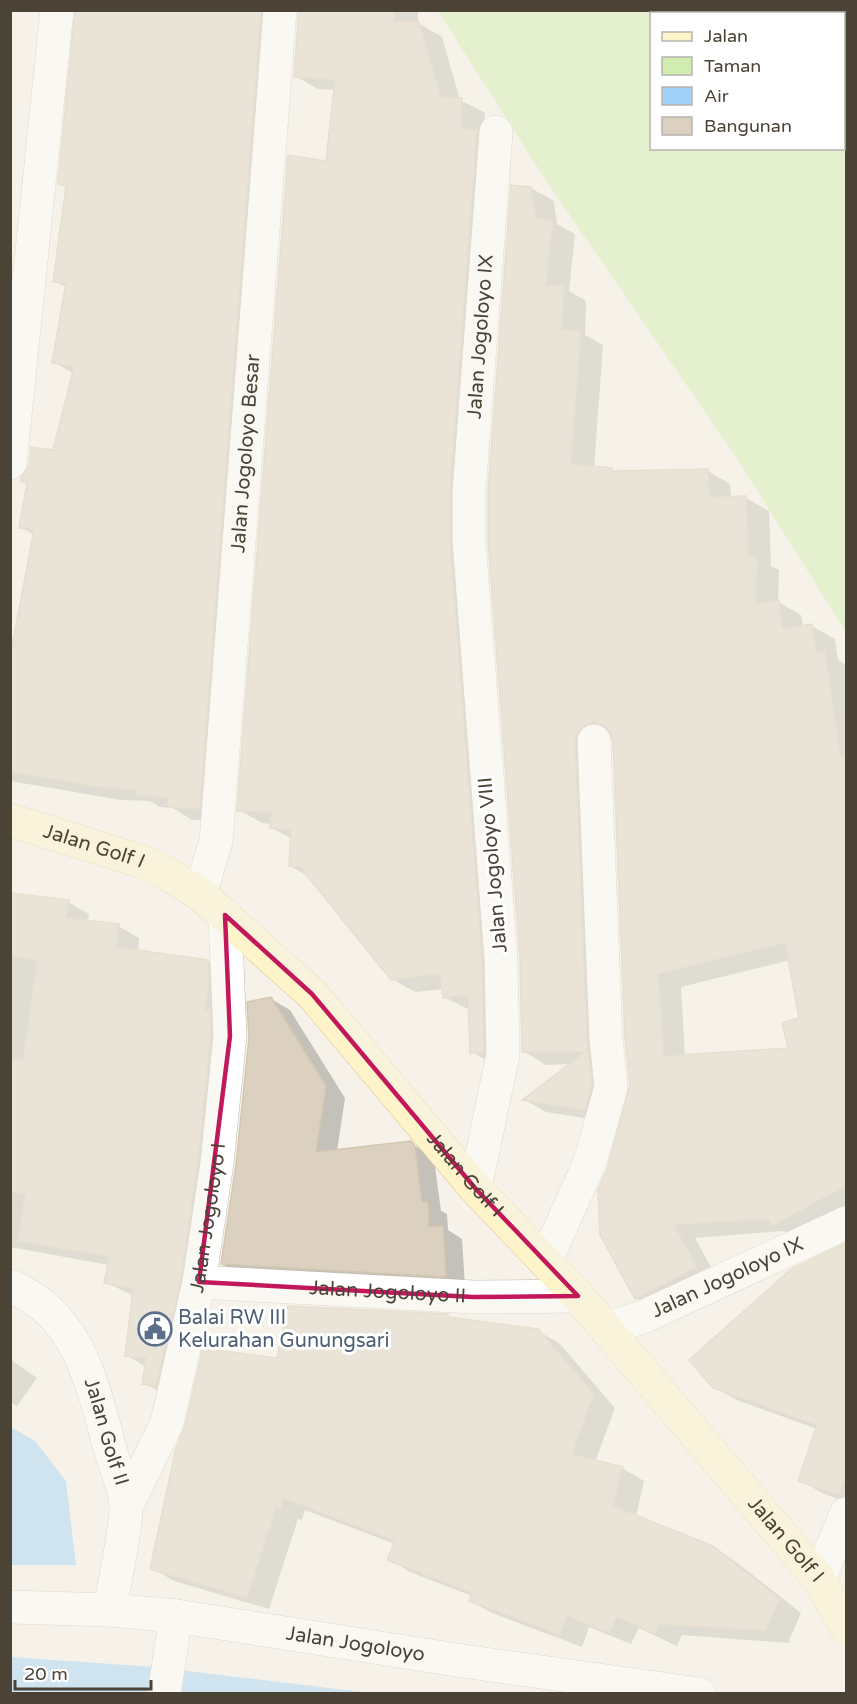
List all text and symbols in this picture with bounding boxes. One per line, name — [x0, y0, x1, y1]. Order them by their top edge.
legend — [650, 12, 845, 150]
text: Jalan — [704, 25, 748, 47]
text: Taman — [704, 55, 761, 77]
text: Air — [704, 85, 729, 107]
text: Bangunan — [704, 115, 792, 137]
street label: Jalan Jogoloyo IX — [463, 254, 499, 420]
street label: Jalan Jogoloyo Besar — [226, 353, 265, 554]
street label: Jalan Jogoloyo VIII — [473, 776, 513, 954]
street label: Jalan Golf I — [40, 819, 149, 874]
street label: Jalan Golf I — [421, 1127, 509, 1222]
street label: Jalan Jogoloyo I — [185, 1142, 231, 1295]
street label: Jalan Jogoloyo IX — [648, 1232, 807, 1323]
street label: Jalan Jogoloyo II — [309, 1276, 467, 1309]
place label: Balai RW III Kelurahan Gunungsari — [178, 1306, 389, 1353]
public building icon: Balai RW III Kelurahan Gunungsari — [137, 1311, 173, 1347]
street label: Jalan Golf II — [79, 1375, 134, 1488]
street label: Jalan Golf I — [742, 1492, 829, 1588]
street label: Jalan Jogoloyo — [284, 1621, 427, 1667]
scale bar — [15, 1653, 152, 1691]
text: 20 m — [24, 1663, 68, 1685]

